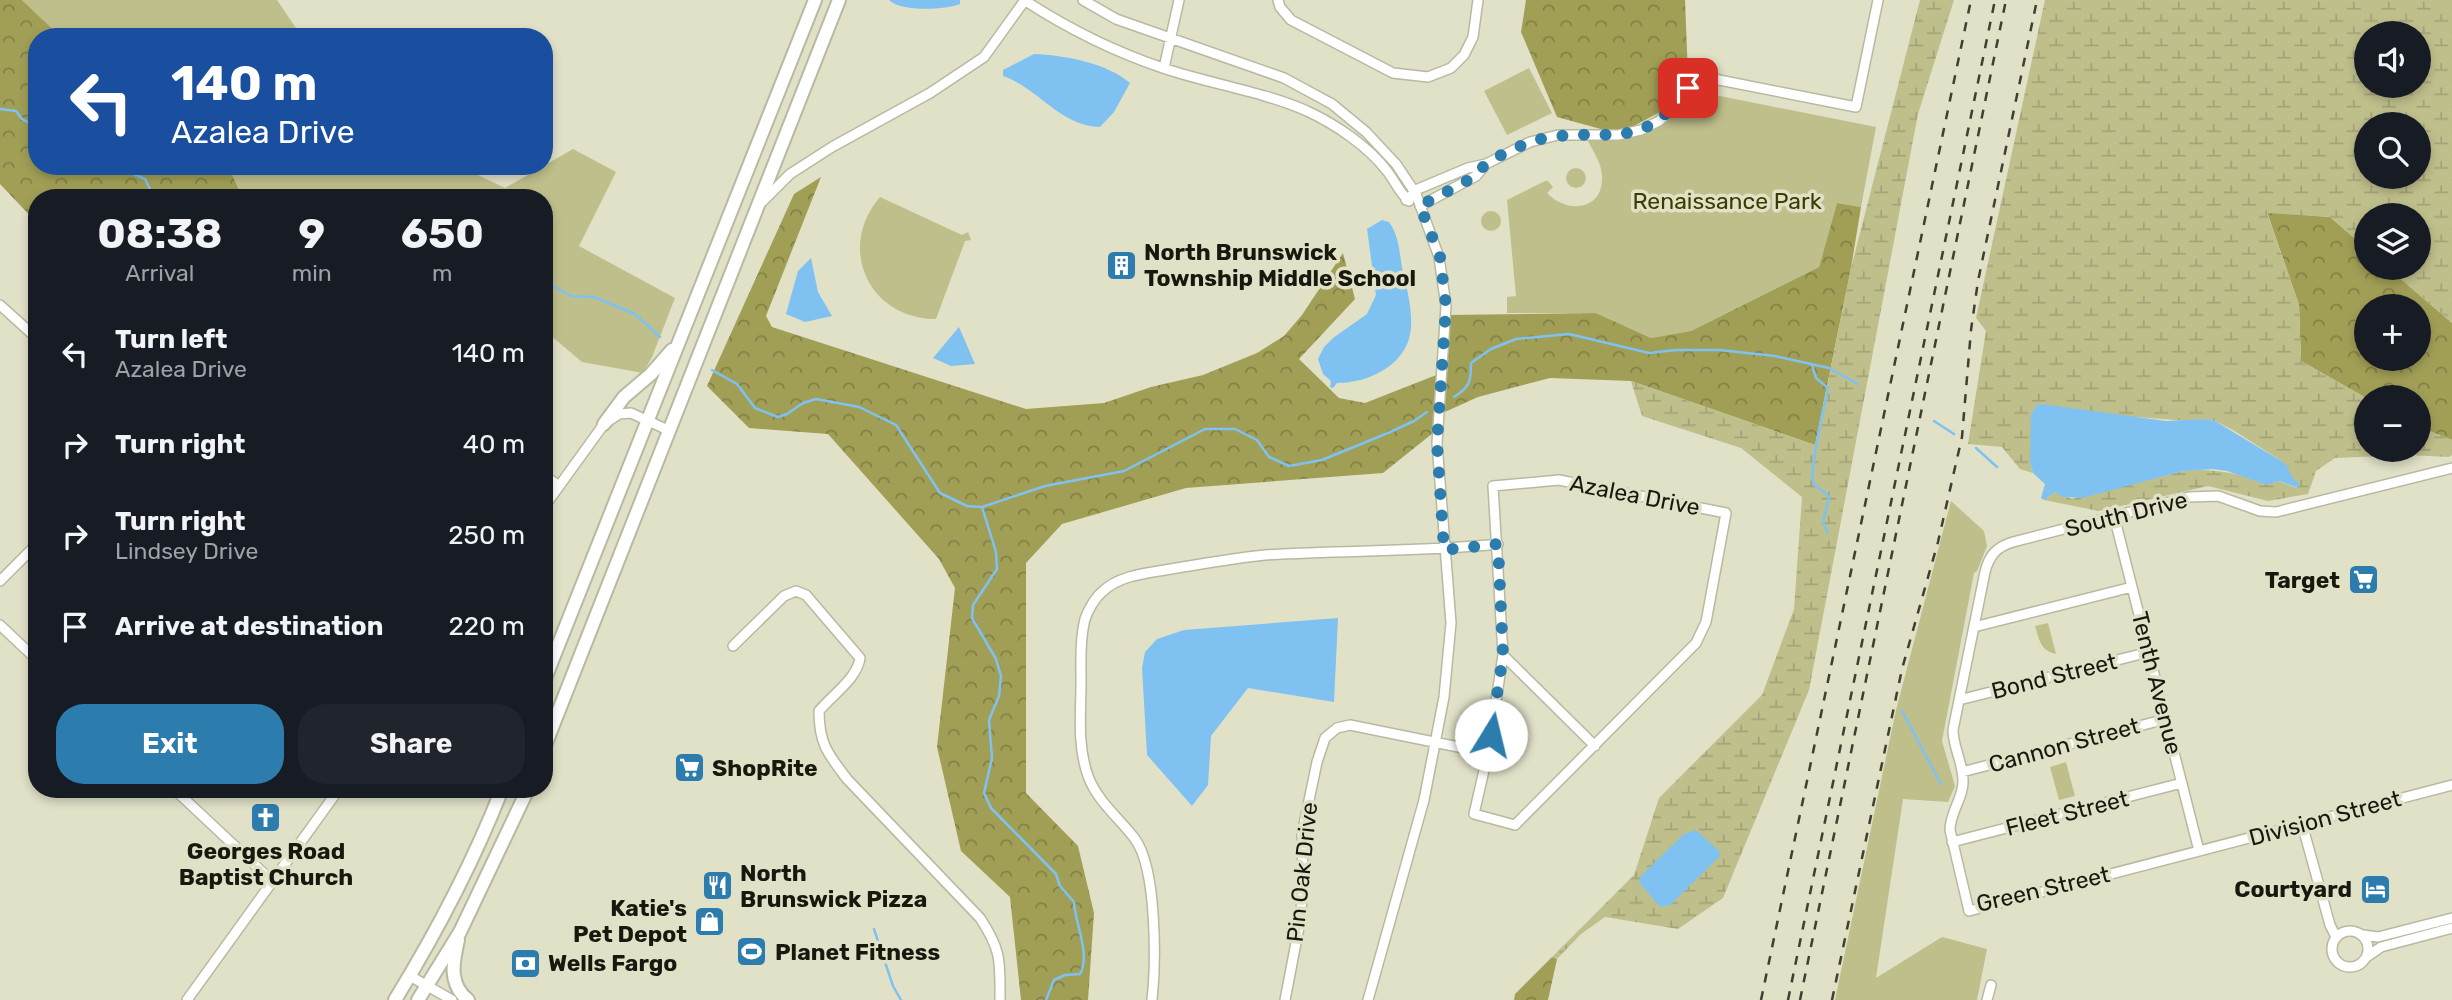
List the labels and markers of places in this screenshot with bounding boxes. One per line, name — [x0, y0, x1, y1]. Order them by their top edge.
pin — [1658, 58, 1718, 118]
place label: North Brunswick Township Middle School — [1144, 238, 1416, 292]
building icon: North Brunswick Township Middle School — [1104, 248, 1138, 282]
supermarket icon: Target — [2346, 563, 2380, 597]
place label: Target — [2265, 566, 2340, 594]
supermarket icon: ShopRite — [672, 751, 706, 785]
place label: ShopRite — [712, 754, 818, 782]
church icon: Georges Road Baptist Church — [249, 800, 283, 834]
place label: Georges Road Baptist Church — [179, 837, 353, 891]
place label: North Brunswick Pizza — [740, 859, 927, 913]
restaurant icon: North Brunswick Pizza — [700, 869, 734, 903]
hotel icon: Courtyard — [2358, 872, 2392, 906]
place label: Courtyard — [2234, 875, 2352, 903]
place label: Katie's Pet Depot — [573, 894, 687, 948]
shop icon: Katie's Pet Depot — [693, 904, 727, 938]
sports icon: Planet Fitness — [735, 935, 769, 969]
place label: Planet Fitness — [775, 938, 940, 966]
bank icon: Wells Fargo — [508, 946, 542, 980]
place label: Wells Fargo — [548, 949, 677, 977]

